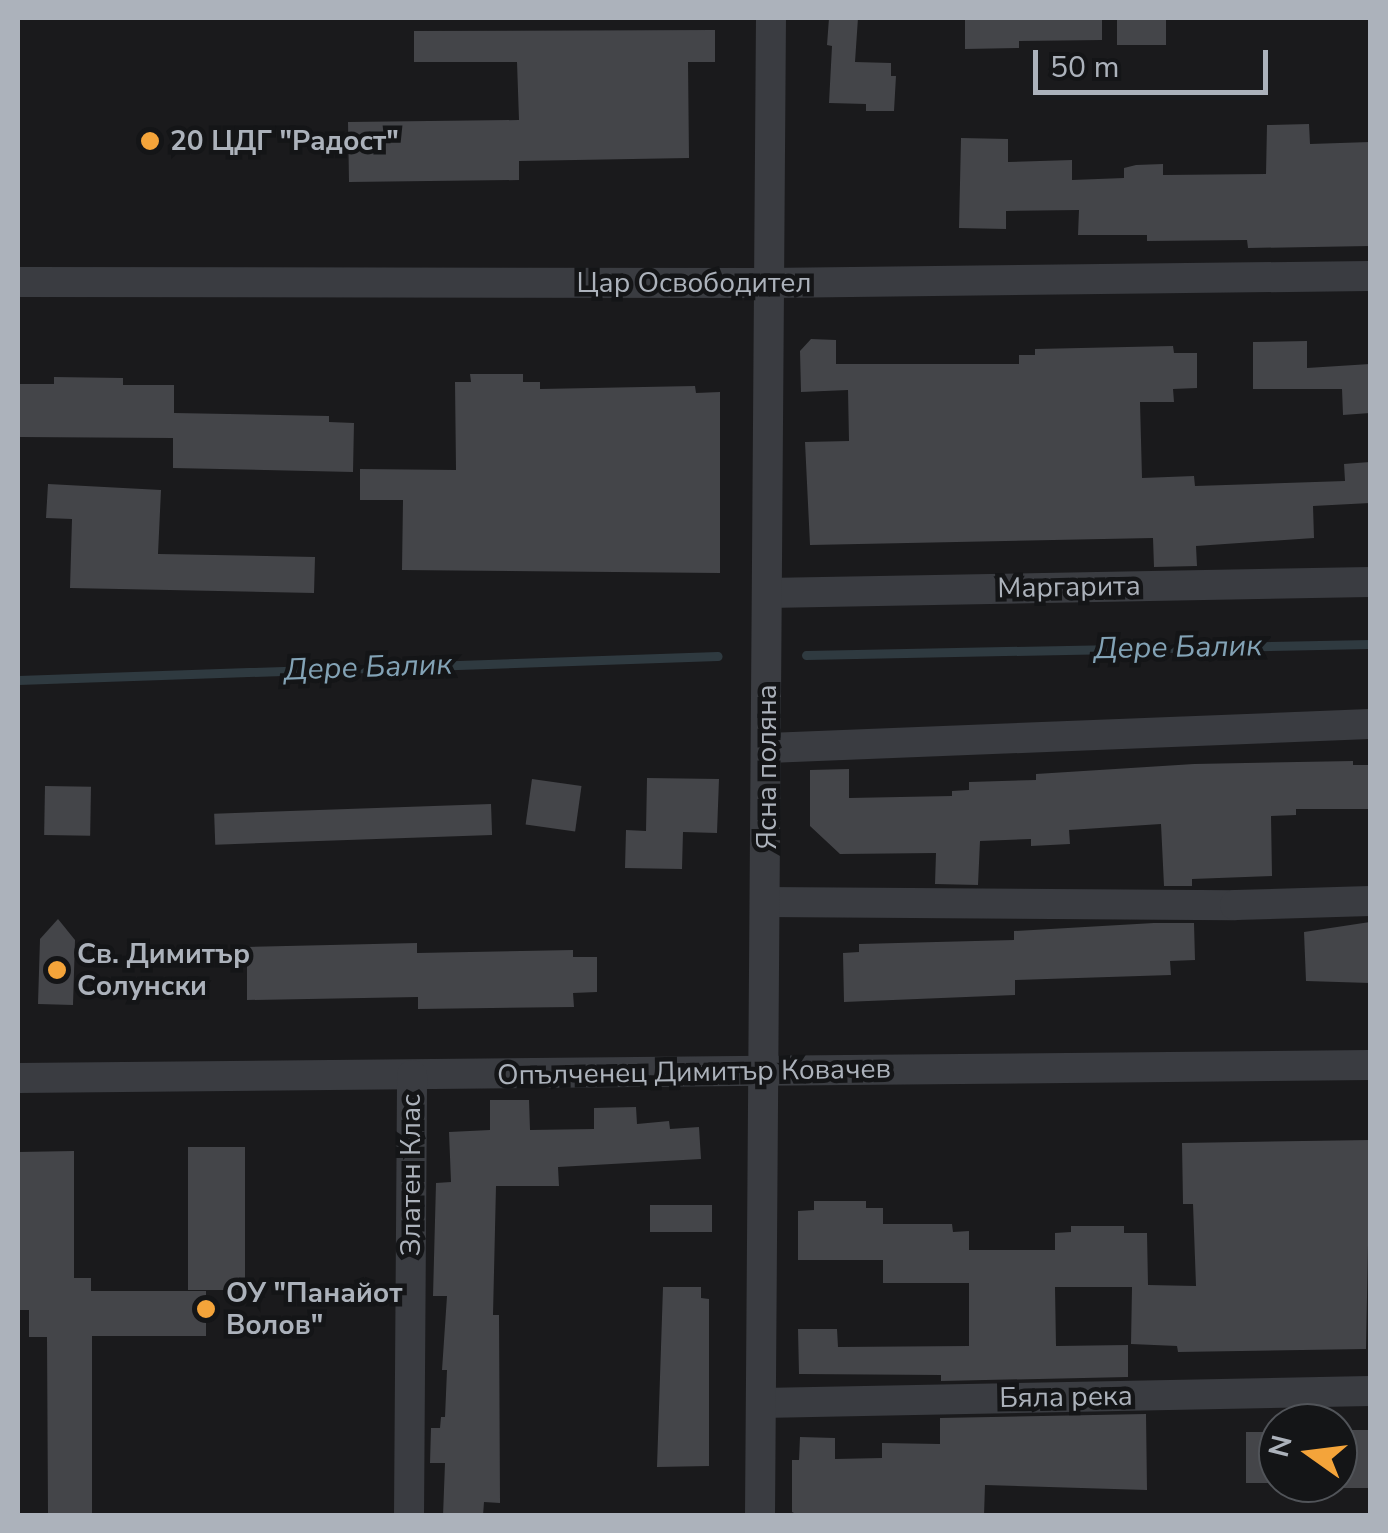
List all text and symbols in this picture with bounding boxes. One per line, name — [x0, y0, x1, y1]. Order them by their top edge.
scale bar — [1038, 30, 1273, 92]
text: 50 m — [1050, 47, 1119, 88]
place label: 20 ЦДГ "Радост" — [170, 124, 399, 158]
marker: 20 ЦДГ "Радост" — [139, 130, 161, 152]
street label: Цар Освободител — [576, 266, 812, 300]
street label: Маргарита — [997, 569, 1141, 605]
water label: Дере Балик — [1094, 629, 1262, 667]
water label: Дере Балик — [283, 647, 453, 689]
street label: Ясна поляна — [750, 684, 784, 850]
place label: Св. Димитър Солунски — [77, 937, 250, 1003]
marker: Св. Димитър Солунски — [46, 959, 68, 981]
street label: Опълченец Димитър Ковачев — [497, 1052, 891, 1092]
street label: Златен Клас — [394, 1094, 428, 1256]
place label: ОУ "Панайот Волов" — [226, 1276, 403, 1342]
marker: ОУ "Панайот Волов" — [195, 1298, 217, 1320]
street label: Бяла река — [999, 1379, 1133, 1415]
north arrow — [1258, 1403, 1358, 1503]
text: N — [1260, 1431, 1302, 1461]

